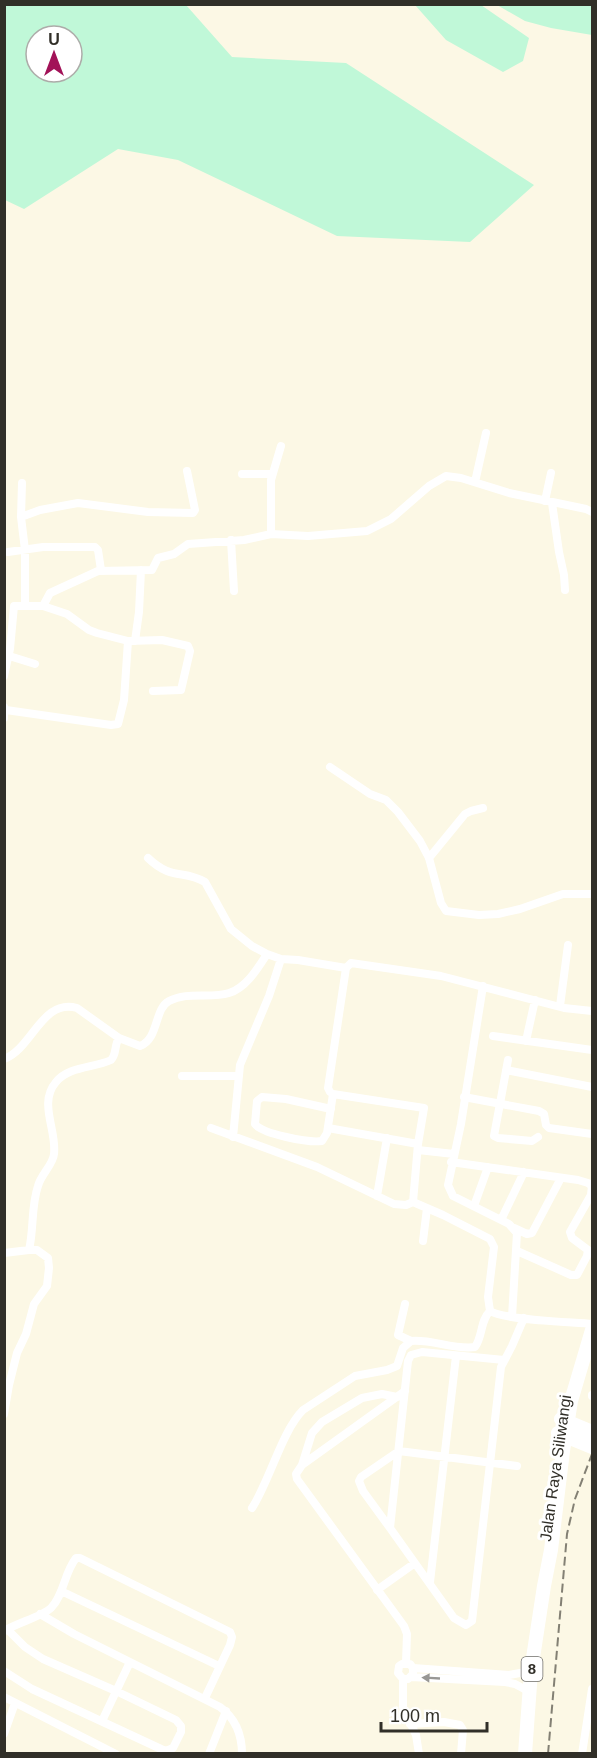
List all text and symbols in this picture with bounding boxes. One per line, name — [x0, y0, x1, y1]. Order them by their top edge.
north arrow — [24, 24, 84, 84]
text: U — [48, 31, 60, 48]
street label: Jalan Raya Siliwangi — [537, 1394, 574, 1542]
road number: 8 — [522, 1657, 542, 1681]
one-way arrow — [422, 1673, 441, 1683]
scale bar — [381, 1695, 488, 1733]
text: 100 m — [390, 1706, 440, 1726]

